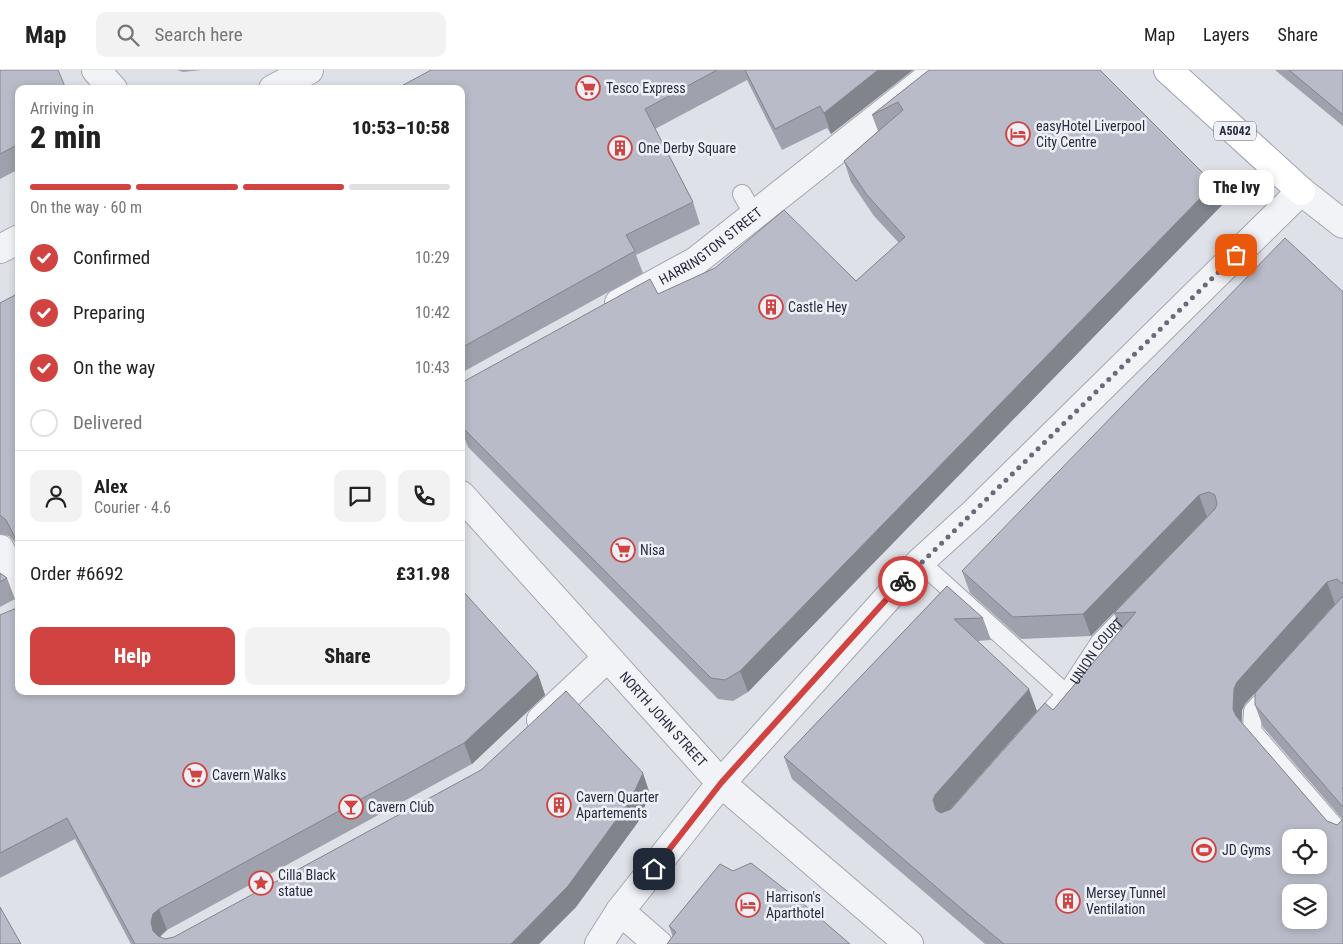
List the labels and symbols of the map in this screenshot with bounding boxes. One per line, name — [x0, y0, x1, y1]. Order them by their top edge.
supermarket icon: Tesco Express — [575, 75, 601, 101]
place label: Tesco Express — [606, 80, 686, 96]
place label: easyHotel Liverpool City Centre — [1036, 118, 1145, 150]
hotel icon: easyHotel Liverpool City Centre — [1005, 121, 1031, 147]
road number: A5042 — [1214, 121, 1256, 140]
building icon: One Derby Square — [607, 135, 633, 161]
place label: One Derby Square — [638, 140, 737, 156]
callout: The Ivy — [1198, 170, 1274, 205]
street label: HARRINGTON STREET — [656, 204, 765, 288]
pin — [1215, 234, 1257, 276]
building icon: Castle Hey — [758, 294, 784, 320]
place label: Castle Hey — [788, 299, 847, 315]
supermarket icon: Nisa — [610, 537, 636, 563]
place label: Nisa — [640, 542, 665, 558]
courier — [878, 556, 928, 606]
street label: UNION COURT — [1067, 615, 1127, 687]
street label: NORTH JOHN STREET — [616, 668, 710, 770]
supermarket icon: Cavern Walks — [182, 762, 208, 788]
place label: Cavern Walks — [212, 767, 286, 783]
place label: Cavern Quarter Apartements — [576, 789, 659, 821]
building icon: Cavern Quarter Apartements — [546, 792, 572, 818]
bar icon: Cavern Club — [338, 794, 364, 820]
place label: Cavern Club — [368, 799, 434, 815]
sports icon: JD Gyms — [1191, 837, 1217, 863]
place label: JD Gyms — [1222, 842, 1271, 858]
pin — [633, 848, 675, 890]
place label: Cilla Black statue — [278, 867, 337, 899]
place icon: Cilla Black statue — [248, 870, 274, 896]
place label: Mersey Tunnel Ventilation — [1086, 885, 1166, 917]
building icon: Mersey Tunnel Ventilation — [1055, 888, 1081, 914]
place label: Harrison's Aparthotel — [766, 889, 824, 921]
hotel icon: Harrison's Aparthotel — [735, 892, 761, 918]

